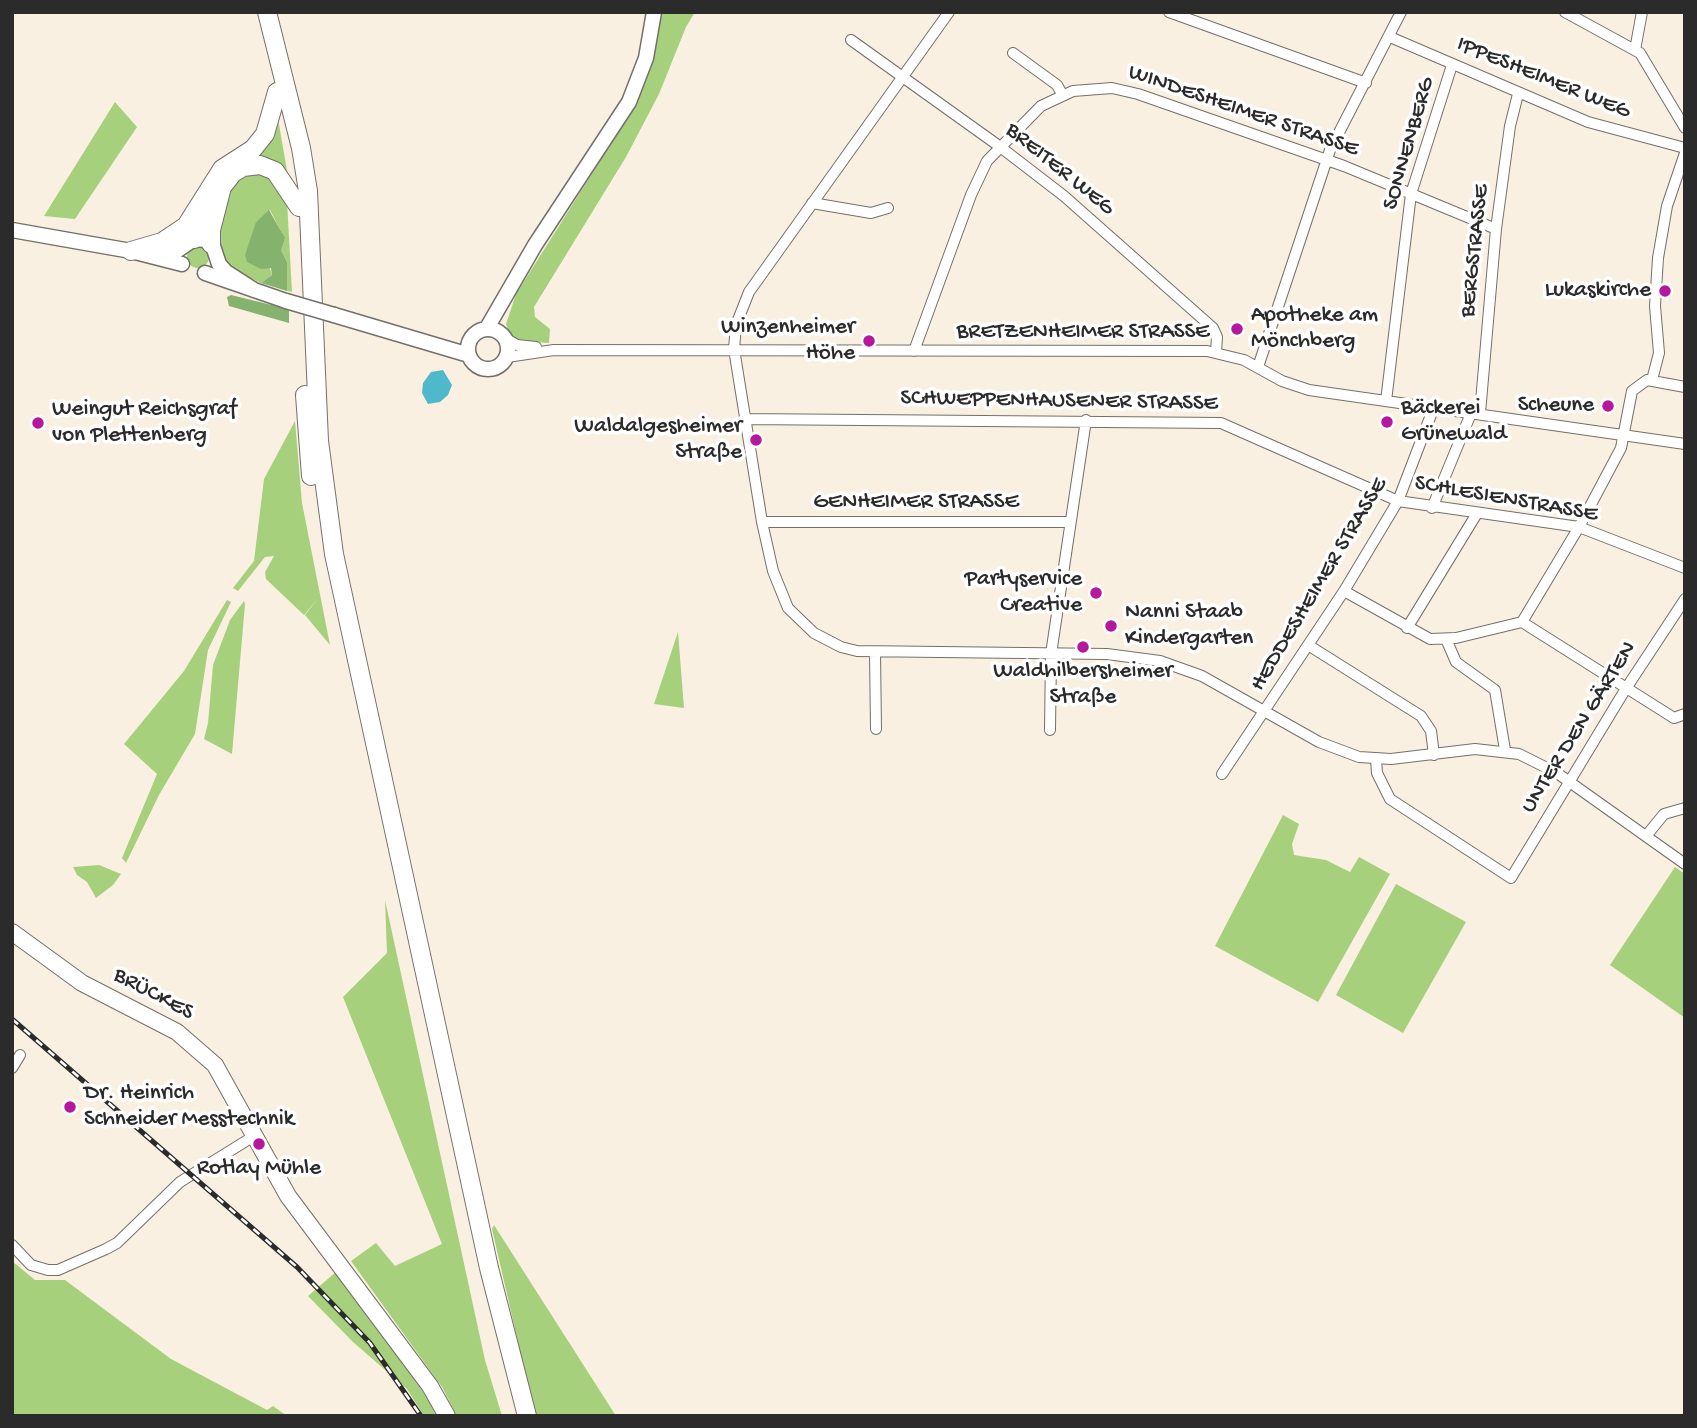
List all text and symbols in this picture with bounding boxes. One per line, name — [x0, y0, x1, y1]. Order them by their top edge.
street label: IPPESHEIMER WEG — [1452, 32, 1634, 126]
street label: WINDESHEIMER STRASSE — [1124, 60, 1362, 164]
street label: SONNENBERG — [1378, 75, 1442, 213]
street label: BREITER WEG — [999, 118, 1119, 222]
street label: BERGSTRASSE — [1455, 183, 1497, 319]
place label: Lukaskirche — [1545, 277, 1651, 305]
marker: Lukaskirche — [1657, 283, 1673, 299]
place label: Apotheke am Mönchberg — [1251, 302, 1378, 356]
place label: Winzenheimer Höhe — [721, 314, 855, 368]
street label: BRETZENHEIMER STRASSE — [957, 319, 1209, 347]
marker: Apotheke am Mönchberg — [1229, 321, 1245, 337]
marker: Winzenheimer Höhe — [861, 333, 877, 349]
street label: SCHWEPPENHAUSENER STRASSE — [900, 385, 1218, 419]
place label: Scheune — [1518, 392, 1594, 420]
place label: Bäckerei Grünewald — [1401, 395, 1506, 449]
place label: Weingut Reichsgraf von Plettenberg — [52, 396, 237, 450]
marker: Scheune — [1600, 398, 1616, 414]
place label: Waldalgesheimer Straße — [574, 413, 742, 467]
marker: Bäckerei Grünewald — [1379, 414, 1395, 430]
marker: Weingut Reichsgraf von Plettenberg — [30, 415, 46, 431]
marker: Waldalgesheimer Straße — [748, 432, 764, 448]
street label: SCHLESIENSTRASSE — [1412, 470, 1600, 530]
street label: HEDDESHEIMER STRASSE — [1245, 473, 1395, 697]
street label: GENHEIMER STRASSE — [813, 489, 1019, 517]
place label: Partyservice Creative — [964, 566, 1082, 620]
marker: Partyservice Creative — [1088, 585, 1104, 601]
place label: Nanni Staab Kindergarten — [1125, 599, 1253, 653]
marker: Nanni Staab Kindergarten — [1103, 618, 1119, 634]
street label: UNTER DEN GÄRTEN — [1516, 637, 1644, 819]
marker: Waldhilbersheimer Straße — [1075, 639, 1091, 655]
place label: Waldhilbersheimer Straße — [993, 658, 1173, 712]
street label: BRÜCKES — [108, 962, 198, 1028]
place label: Dr. Heinrich Schneider Messtechnik — [84, 1080, 294, 1134]
marker: Dr. Heinrich Schneider Messtechnik — [62, 1099, 78, 1115]
marker: Rotlay Mühle — [251, 1136, 267, 1152]
place label: Rotlay Mühle — [197, 1155, 321, 1183]

